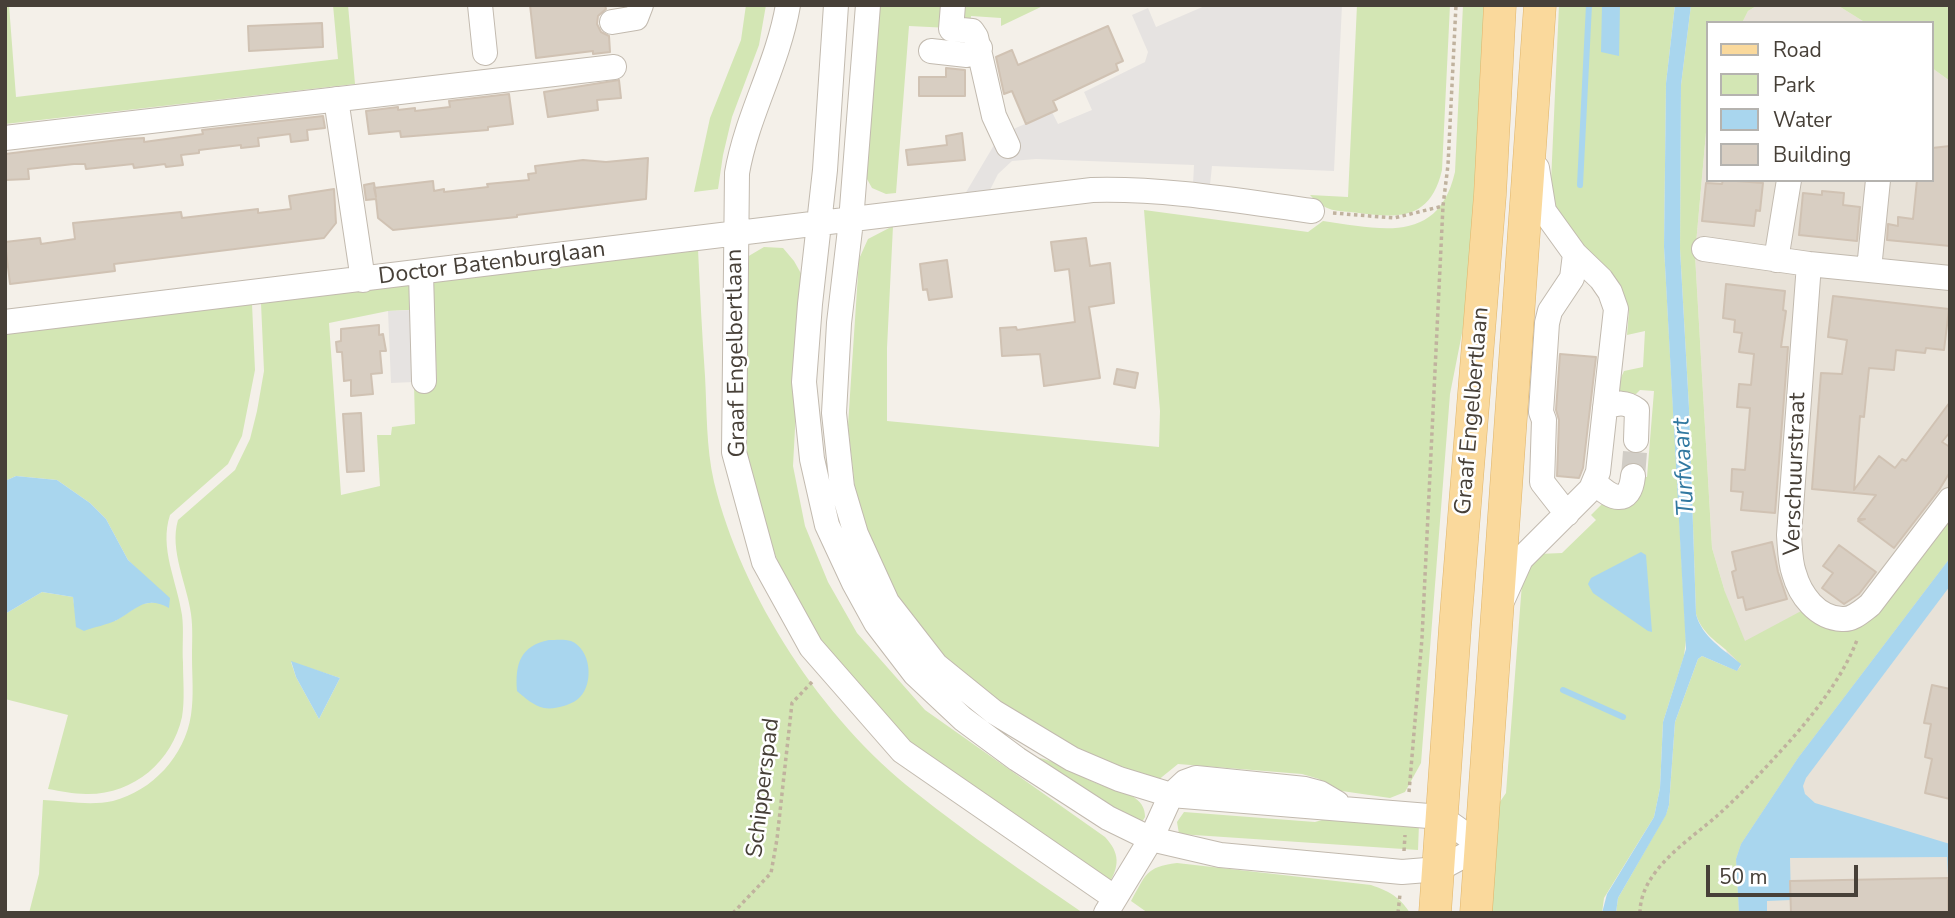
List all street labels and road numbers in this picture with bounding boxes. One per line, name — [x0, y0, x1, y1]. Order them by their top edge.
street label: Doctor Batenburglaan — [377, 236, 607, 292]
street label: Graaf Engelbertlaan — [721, 248, 753, 458]
street label: Graaf Engelbertlaan — [1450, 306, 1496, 516]
street label: Verschuurstraat — [1779, 392, 1813, 556]
street label: Schipperspad — [742, 717, 786, 859]

